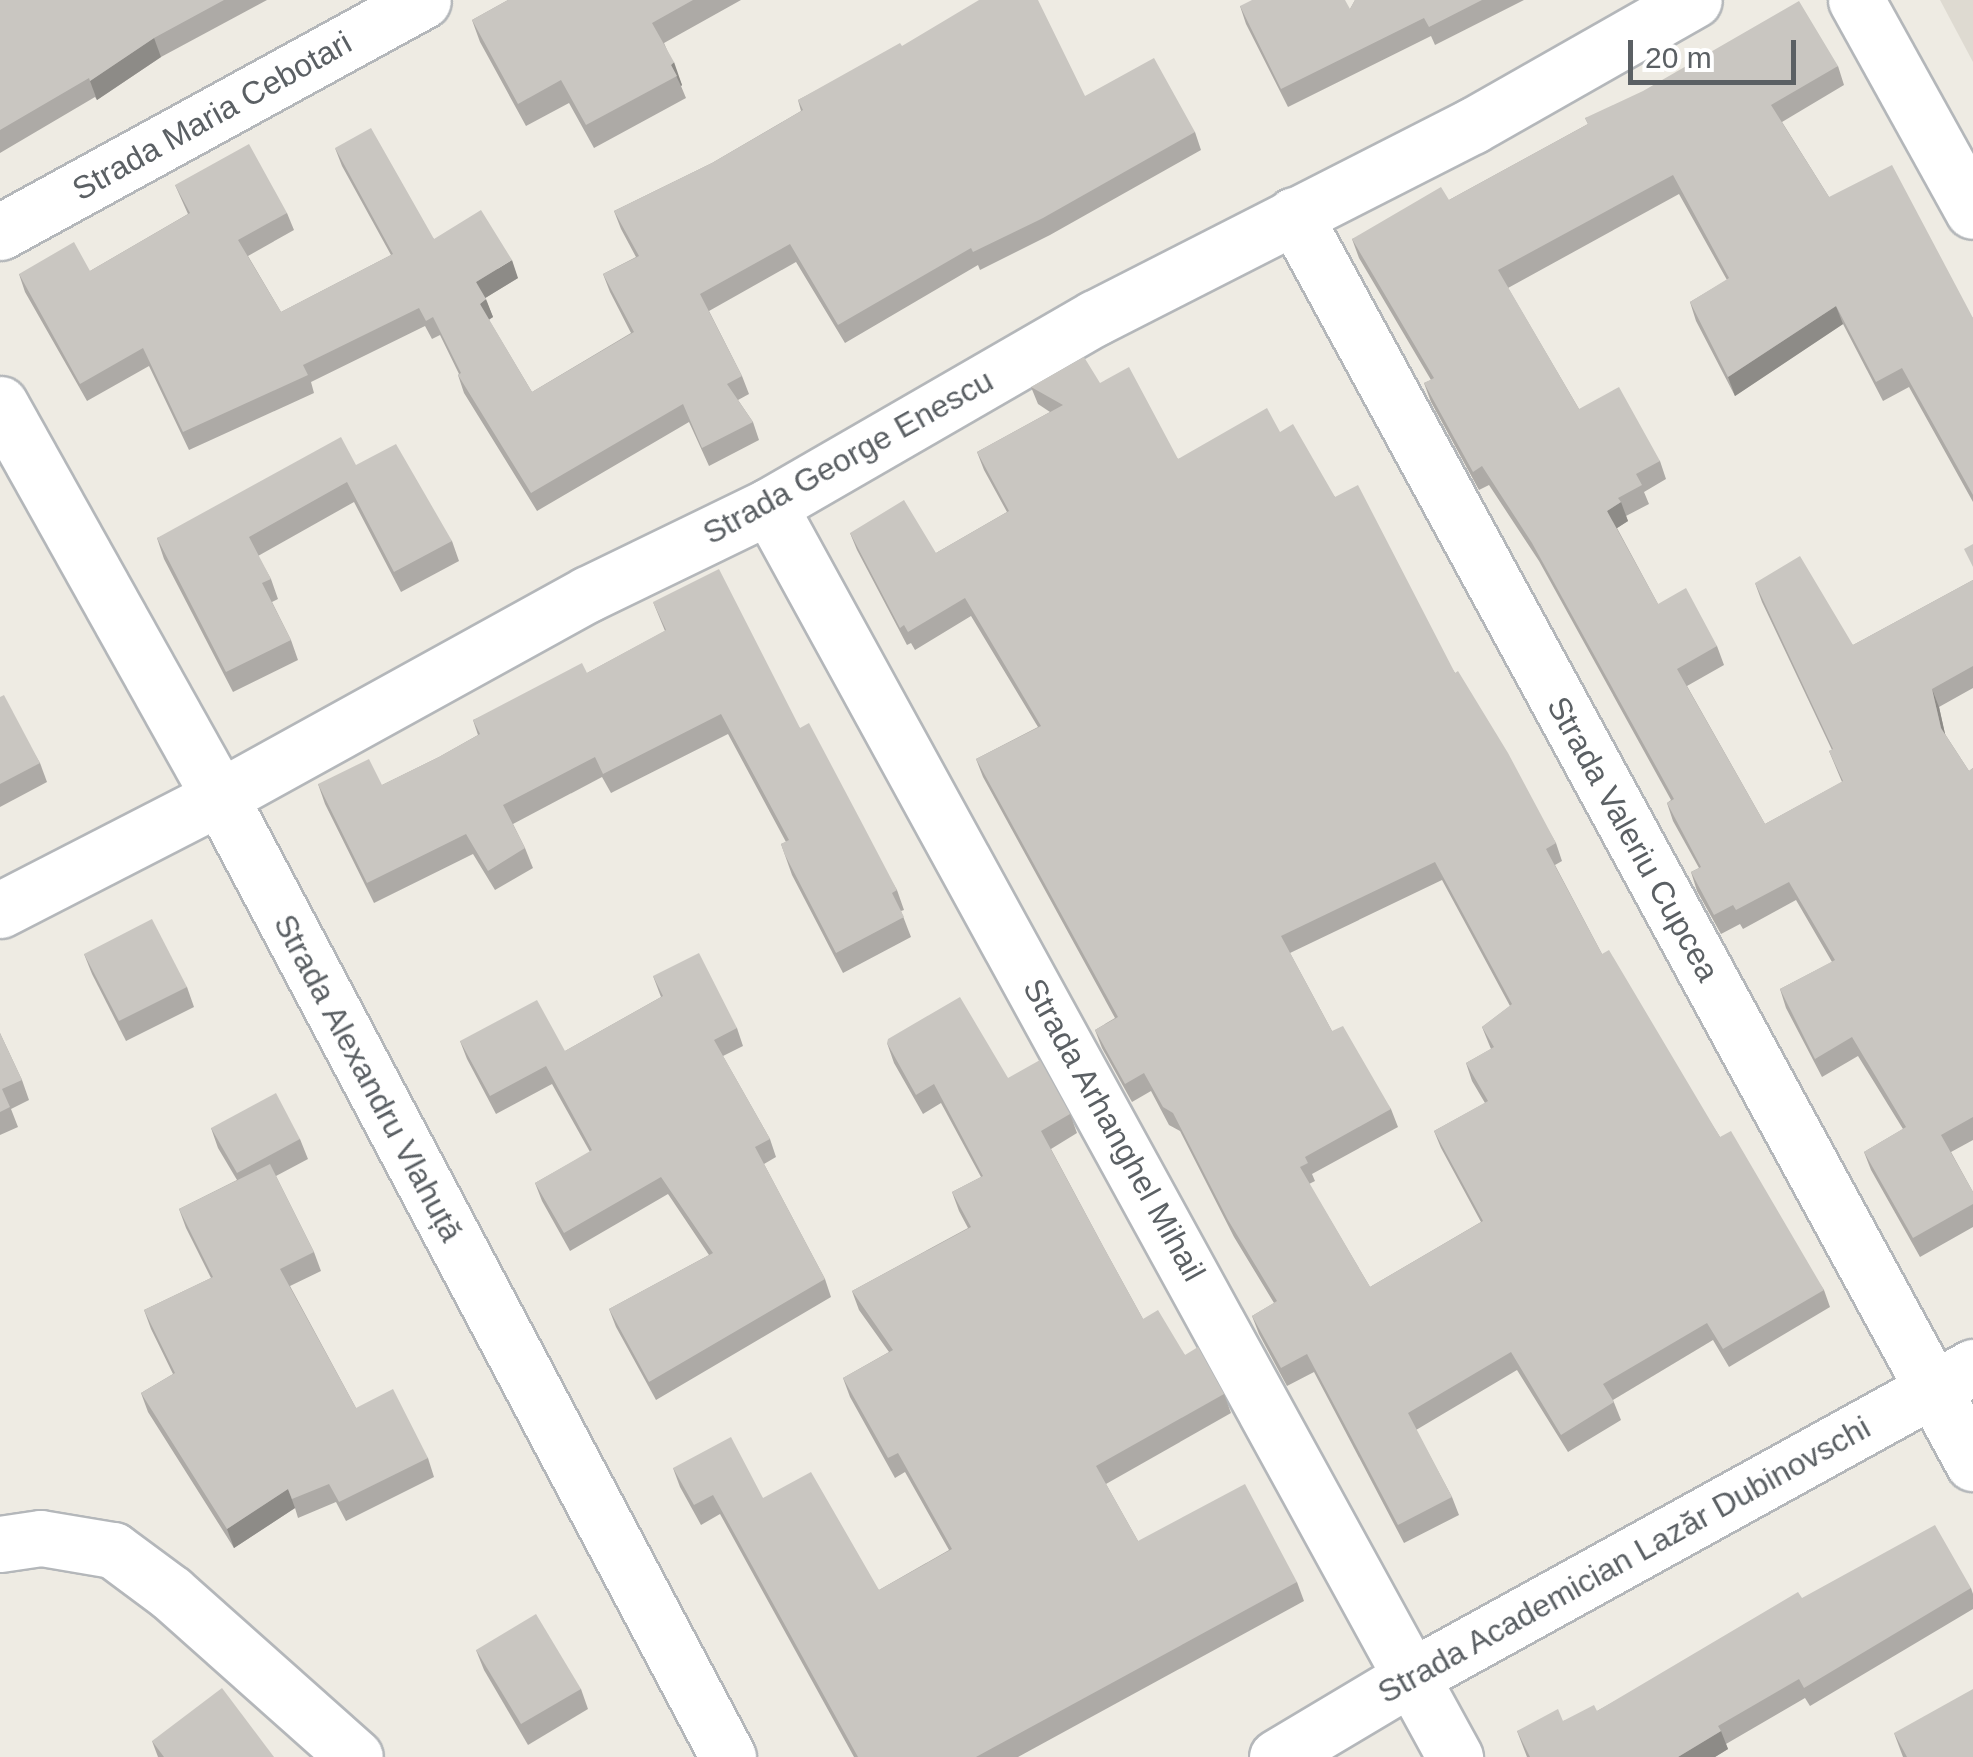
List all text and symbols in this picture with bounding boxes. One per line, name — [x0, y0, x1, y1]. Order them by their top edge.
scale bar — [1633, 20, 1800, 82]
street label: Strada Maria Cebotari — [66, 23, 358, 209]
text: 20 m — [1645, 41, 1712, 74]
street label: Strada George Enescu — [696, 361, 1000, 553]
street label: Strada Valeriu Cupcea — [1539, 690, 1727, 988]
street label: Strada Аlexandru Vlahuță — [265, 908, 471, 1248]
street label: Strada Arhanghel Mihail — [1014, 971, 1214, 1289]
street label: Strada Academician Lazăr Dubinovschi — [1370, 1408, 1878, 1712]

